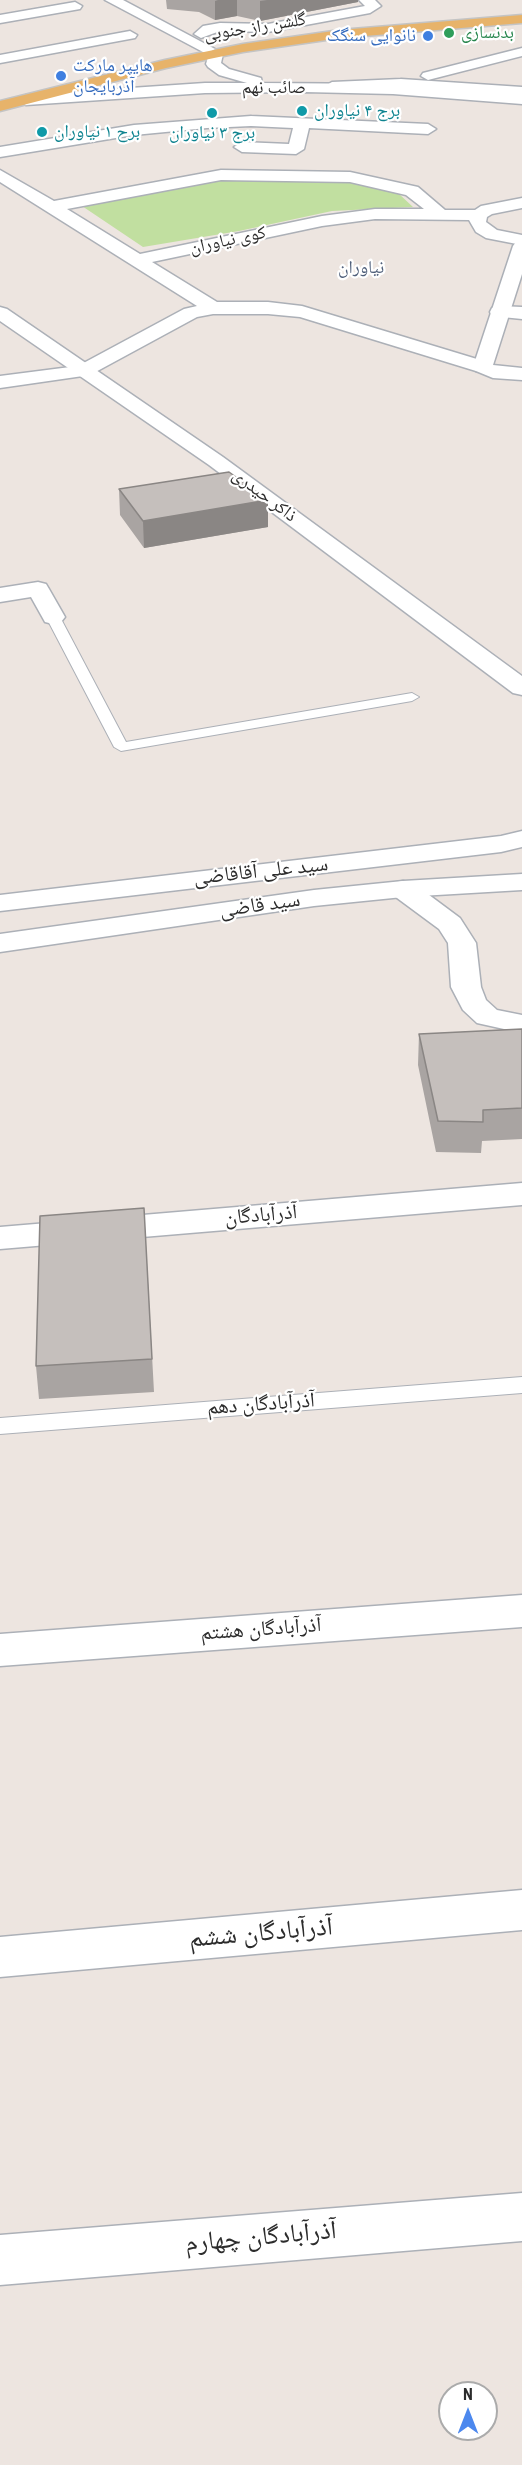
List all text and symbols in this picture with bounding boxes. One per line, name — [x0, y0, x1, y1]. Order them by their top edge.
street label: گلشن راز جنوبی — [202, 9, 308, 47]
place label: بدنسازی — [461, 22, 514, 44]
place label: نانوایی سنگک — [327, 25, 416, 47]
marker: بدنسازی — [442, 26, 456, 40]
marker: نانوایی سنگک — [421, 29, 435, 43]
place label: هایپر مارکت آذربایجان — [73, 55, 153, 98]
marker: هایپر مارکت آذربایجان — [54, 69, 68, 83]
street label: صائب نهم — [242, 77, 306, 99]
place label: برج ۴ نیاوران — [314, 100, 400, 122]
marker: برج ۴ نیاوران — [295, 104, 309, 118]
marker: برج ۳ نیاوران — [205, 106, 219, 120]
place label: برح ۱ نیاوران — [54, 121, 140, 143]
place label: برج ۳ نیاوران — [169, 122, 255, 144]
marker: برح ۱ نیاوران — [35, 125, 49, 139]
street label: کوی نیاوران — [188, 222, 268, 260]
district label: نیاوران — [338, 257, 384, 279]
street label: ذاکر حیدری — [227, 465, 301, 527]
street label: سید علی آقاقاضی — [192, 852, 330, 892]
street label: سید قاضی — [218, 888, 302, 924]
street label: آذرآبادگان — [224, 1200, 298, 1232]
street label: آذرآبادگان دهم — [206, 1389, 316, 1421]
street label: آذرآبادگان هشتم — [200, 1613, 322, 1647]
street label: آذرآبادگان ششم — [188, 1912, 334, 1956]
street label: آذرآبادگان چهارم — [184, 2216, 338, 2260]
north arrow — [438, 2381, 498, 2441]
text: N — [463, 2385, 473, 2404]

